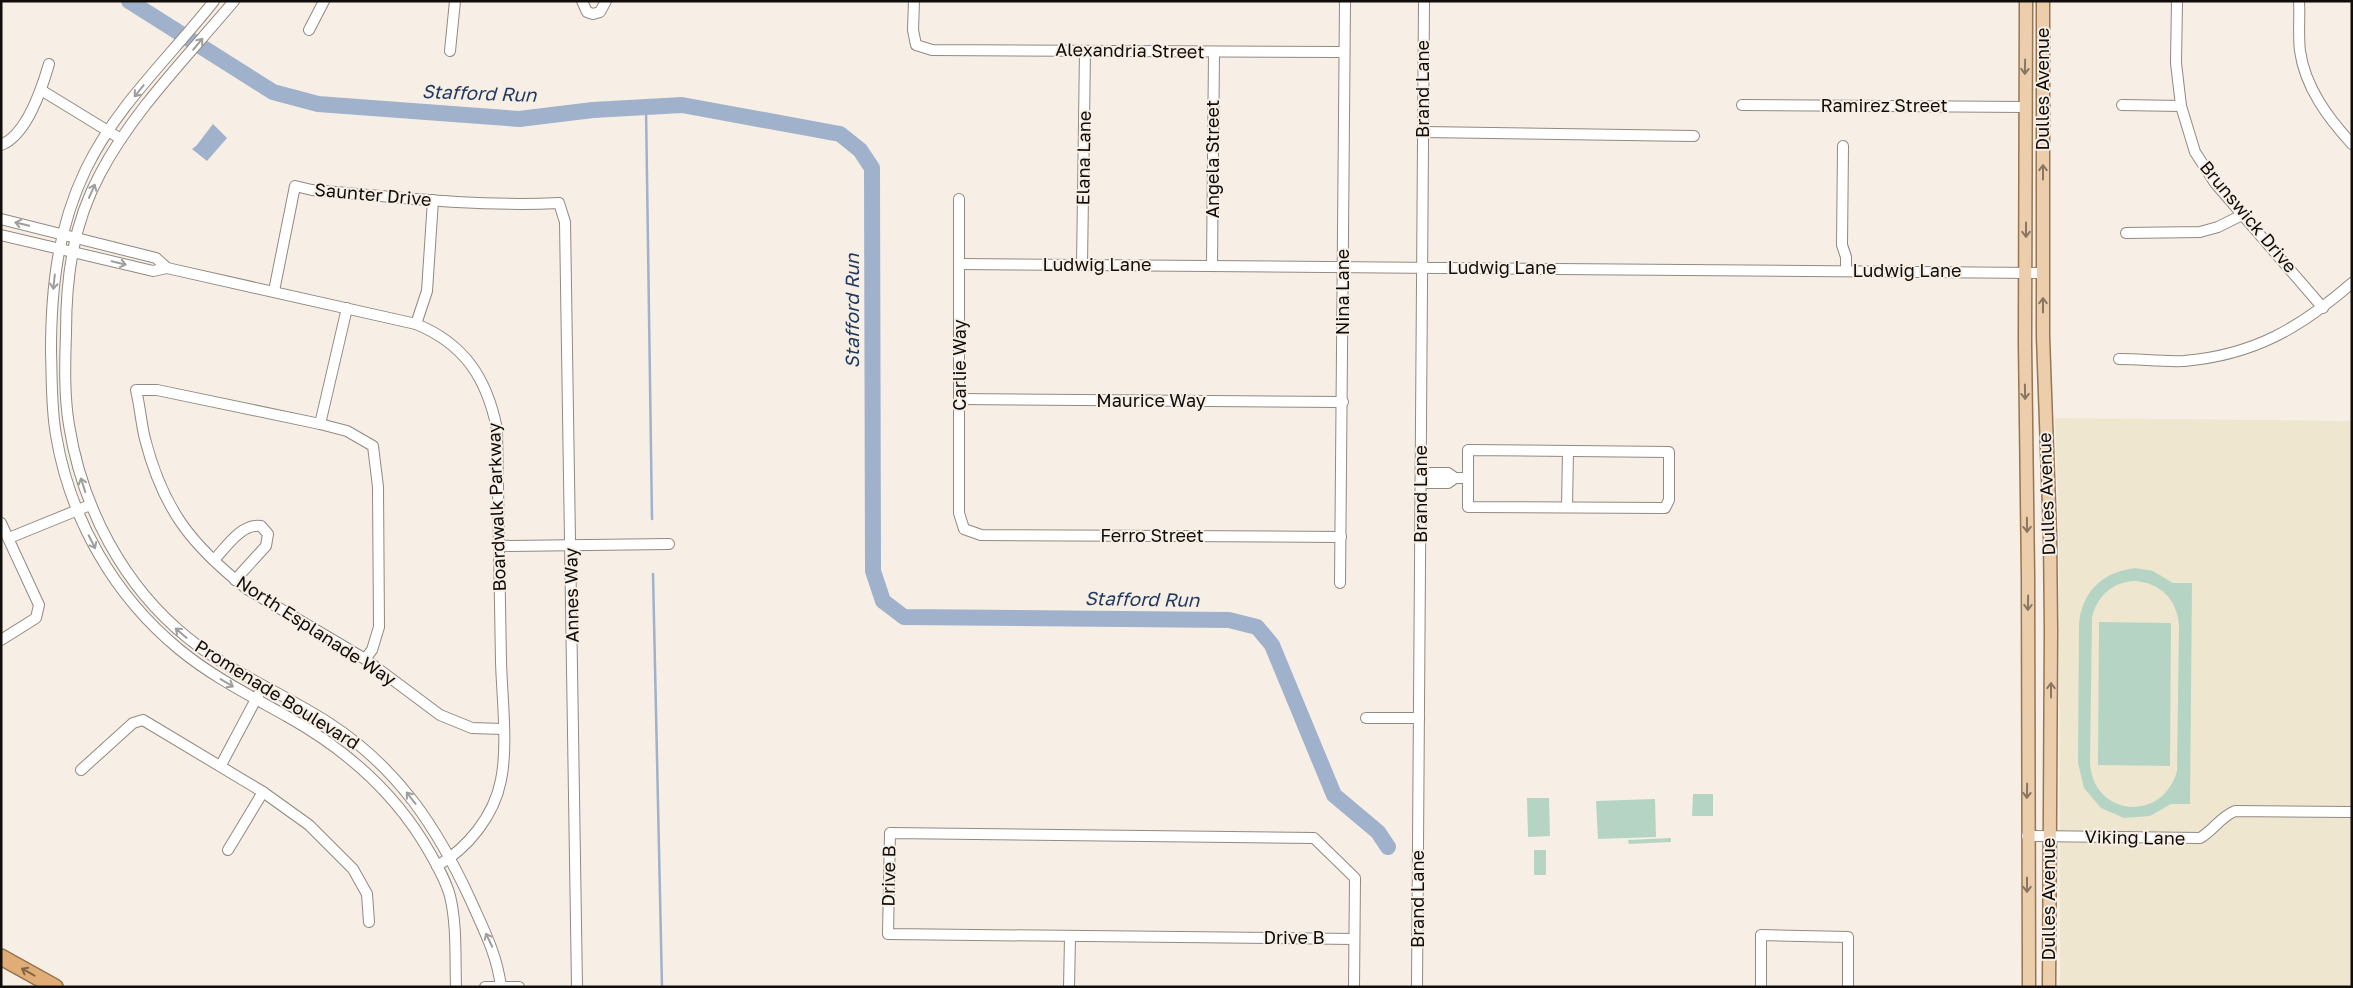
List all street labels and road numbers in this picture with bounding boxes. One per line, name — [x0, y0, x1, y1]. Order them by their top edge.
street label: Dulles Avenue — [2031, 28, 2053, 150]
street label: Alexandria Street — [1055, 38, 1205, 62]
street label: Brand Lane — [1411, 40, 1433, 138]
street label: Ramirez Street — [1820, 94, 1948, 116]
street label: Angela Street — [1201, 100, 1223, 218]
street label: Elana Lane — [1071, 110, 1095, 206]
street label: Brunswick Drive — [2196, 156, 2302, 277]
street label: Saunter Drive — [314, 178, 432, 210]
street label: Nina Lane — [1331, 249, 1353, 335]
street label: Ludwig Lane — [1043, 253, 1151, 275]
street label: Ludwig Lane — [1448, 256, 1556, 278]
street label: Ludwig Lane — [1853, 259, 1961, 281]
street label: Carlie Way — [948, 319, 970, 411]
street label: Maurice Way — [1096, 389, 1206, 411]
street label: Boardwalk Parkway — [482, 422, 510, 592]
street label: Dulles Avenue — [2033, 432, 2059, 556]
street label: Brand Lane — [1409, 445, 1431, 543]
street label: Ferro Street — [1100, 524, 1204, 546]
street label: Annes Way — [559, 547, 583, 643]
street label: North Esplanade Way — [233, 570, 400, 690]
street label: Promenade Boulevard — [191, 634, 364, 754]
street label: Viking Lane — [2085, 825, 2186, 849]
street label: Dulles Avenue — [2037, 838, 2059, 960]
street label: Drive B — [876, 845, 900, 907]
street label: Brand Lane — [1406, 850, 1428, 948]
street label: Drive B — [1263, 926, 1325, 948]

